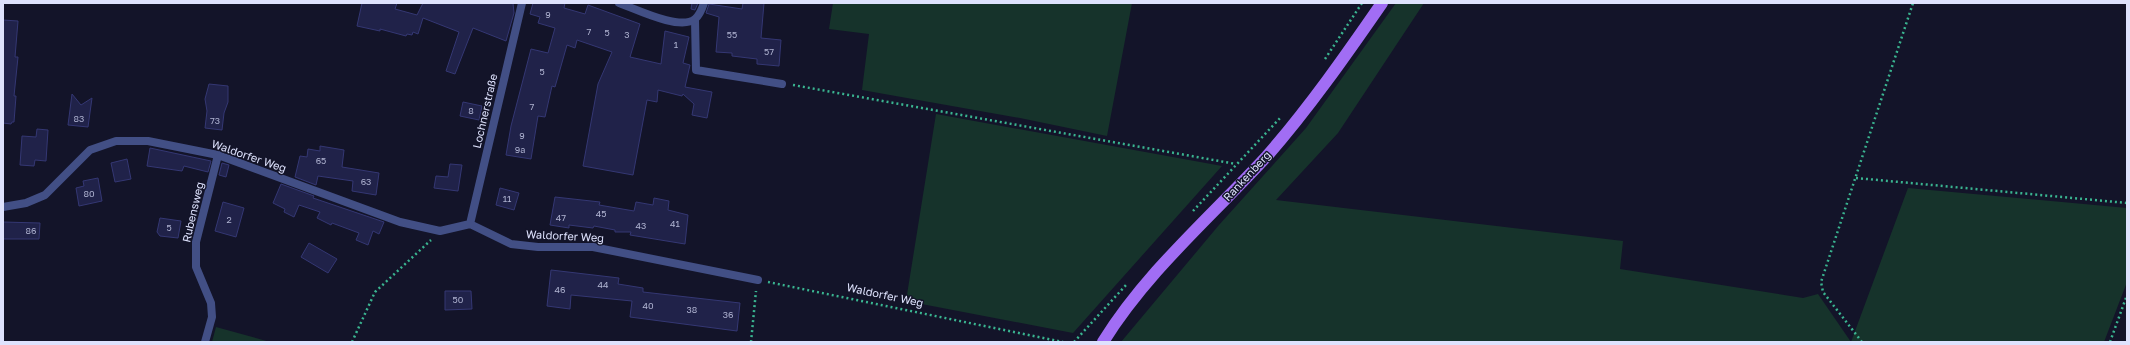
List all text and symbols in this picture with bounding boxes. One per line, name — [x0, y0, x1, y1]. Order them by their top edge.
house number: 9 — [545, 9, 551, 20]
house number: 7 — [587, 26, 592, 37]
house number: 5 — [604, 27, 610, 38]
house number: 3 — [624, 29, 630, 40]
house number: 55 — [727, 29, 737, 40]
house number: 1 — [674, 39, 679, 50]
house number: 57 — [764, 46, 774, 57]
house number: 5 — [539, 66, 545, 77]
street label: Lochnerstraße — [470, 72, 499, 150]
house number: 7 — [530, 101, 535, 112]
house number: 8 — [468, 105, 474, 116]
house number: 83 — [74, 113, 84, 124]
house number: 73 — [210, 115, 220, 126]
house number: 9 — [519, 130, 525, 141]
street label: Waldorfer Weg — [210, 137, 288, 174]
house number: 9a — [515, 144, 525, 155]
street label: Rankenberg — [1220, 148, 1273, 203]
house number: 65 — [316, 155, 326, 166]
house number: 63 — [361, 176, 371, 187]
street label: Rubensweg — [179, 180, 206, 243]
house number: 80 — [83, 188, 95, 199]
house number: 11 — [503, 193, 512, 204]
house number: 45 — [596, 208, 606, 219]
house number: 47 — [556, 212, 566, 223]
house number: 2 — [226, 214, 232, 225]
house number: 41 — [670, 218, 681, 229]
house number: 43 — [636, 220, 646, 231]
house number: 5 — [166, 222, 172, 233]
house number: 86 — [26, 225, 36, 236]
street label: Waldorfer Weg — [526, 227, 604, 244]
house number: 44 — [598, 279, 609, 290]
street label: Waldorfer Weg — [845, 280, 925, 309]
house number: 46 — [555, 284, 565, 295]
house number: 50 — [453, 294, 464, 305]
house number: 40 — [642, 300, 654, 311]
house number: 38 — [687, 304, 697, 315]
house number: 36 — [723, 309, 733, 320]

